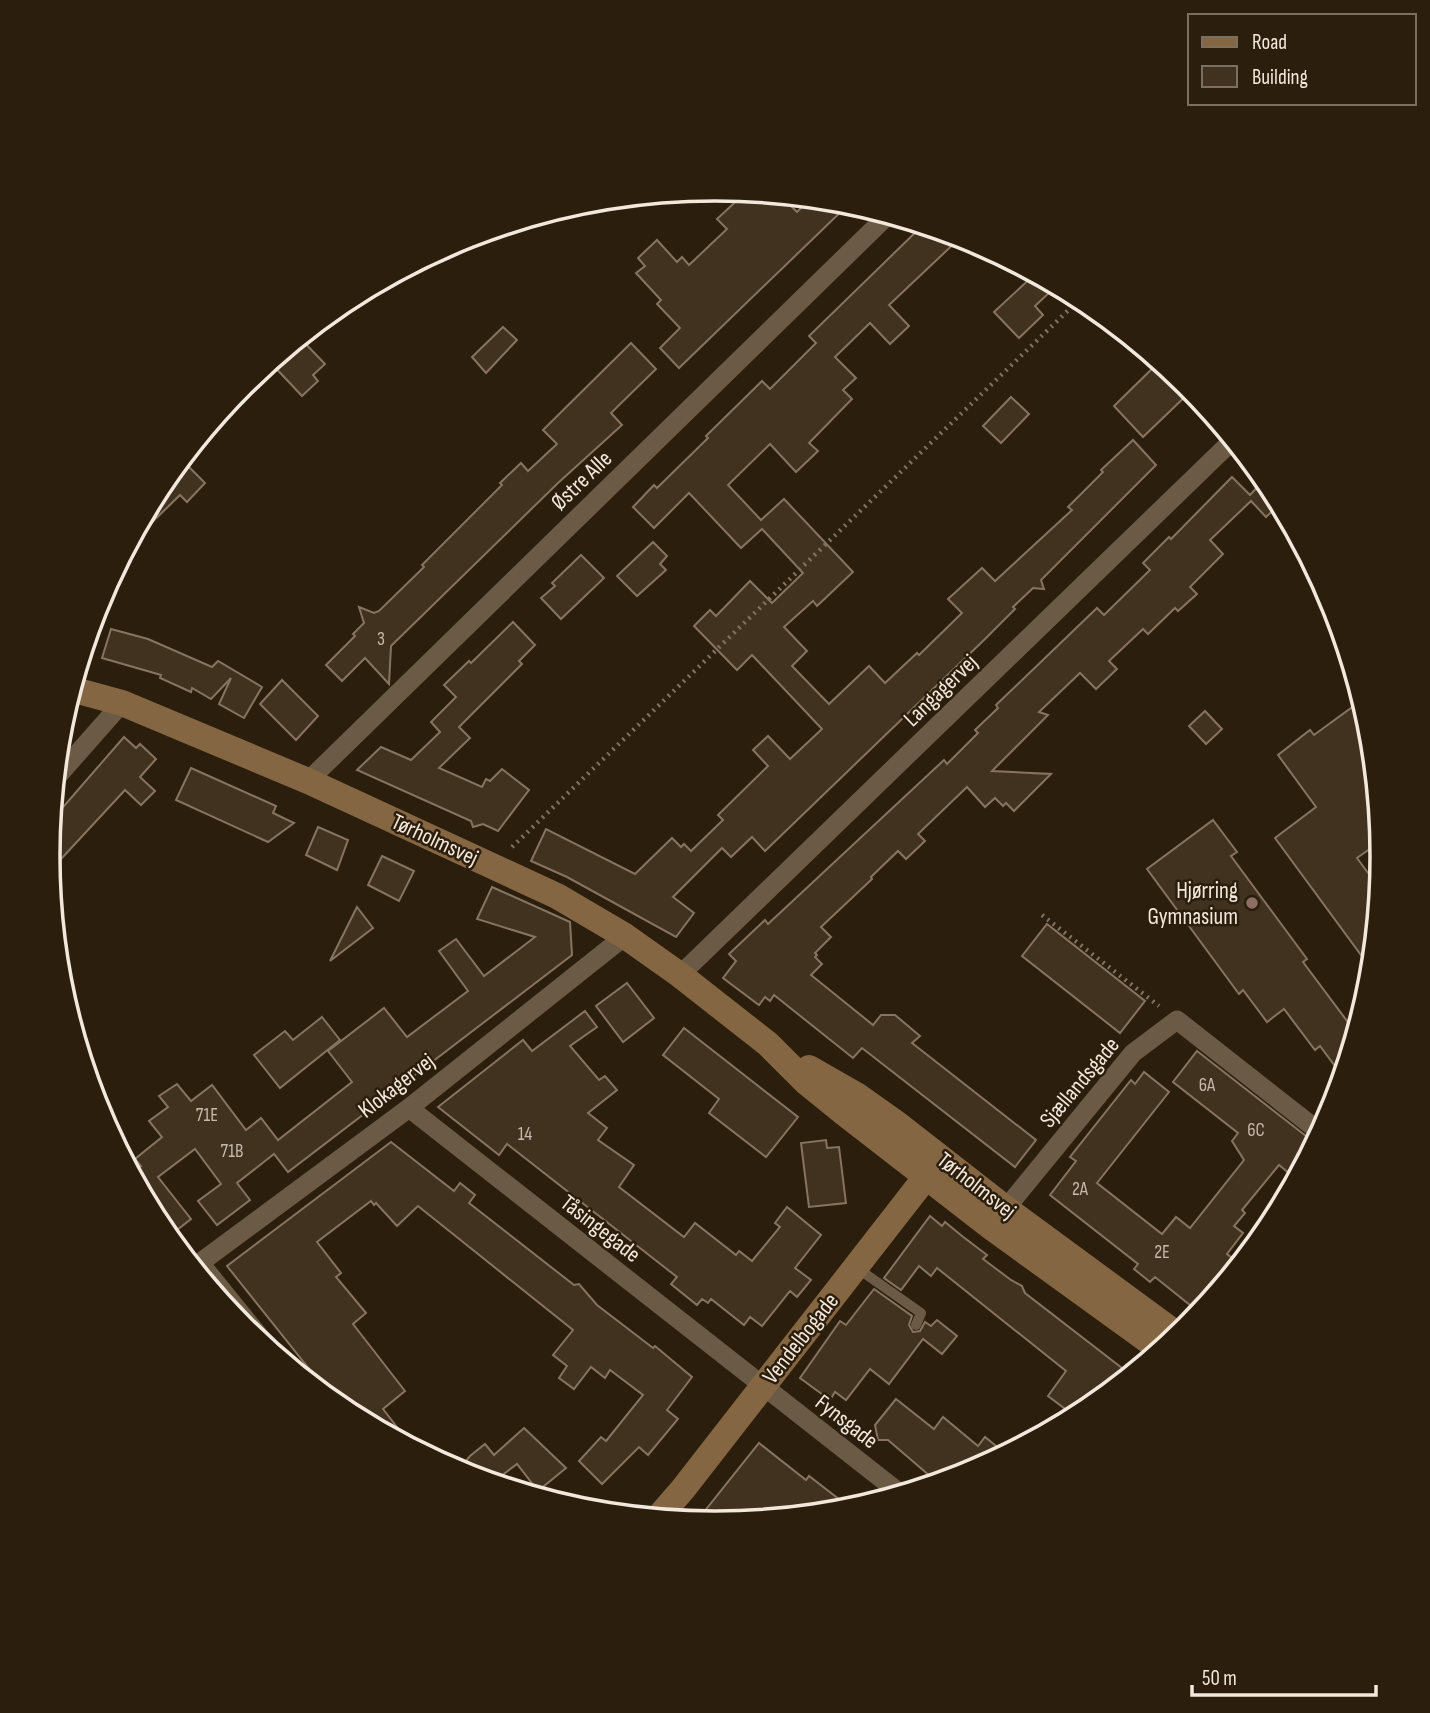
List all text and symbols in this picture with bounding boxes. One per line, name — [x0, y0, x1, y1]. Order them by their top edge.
legend — [1188, 14, 1416, 105]
text: Road — [1252, 30, 1287, 55]
text: Building — [1252, 65, 1308, 90]
street label: Østre Alle — [545, 445, 618, 516]
house number: 3 — [377, 628, 385, 651]
street label: Langagervej — [898, 649, 984, 733]
street label: Tørholmsvej — [387, 808, 482, 872]
place label: Hjørring Gymnasium — [1148, 877, 1238, 931]
marker: Hjørring Gymnasium — [1244, 895, 1260, 911]
street label: Sjællandsgade — [1034, 1032, 1126, 1134]
street label: Klokagervej — [353, 1047, 440, 1124]
house number: 6A — [1199, 1074, 1216, 1097]
house number: 71E — [196, 1104, 218, 1127]
house number: 6C — [1247, 1119, 1265, 1142]
house number: 14 — [518, 1123, 532, 1146]
house number: 71B — [221, 1140, 243, 1163]
street label: Tørholmsvej — [931, 1146, 1022, 1225]
house number: 2A — [1072, 1178, 1089, 1201]
street label: Tåsingegade — [555, 1189, 646, 1269]
house number: 2E — [1154, 1241, 1170, 1264]
street label: Vendelbogade — [757, 1288, 845, 1390]
street label: Fynsgade — [809, 1389, 883, 1455]
scale bar — [1192, 1654, 1376, 1698]
text: 50 m — [1202, 1666, 1237, 1691]

